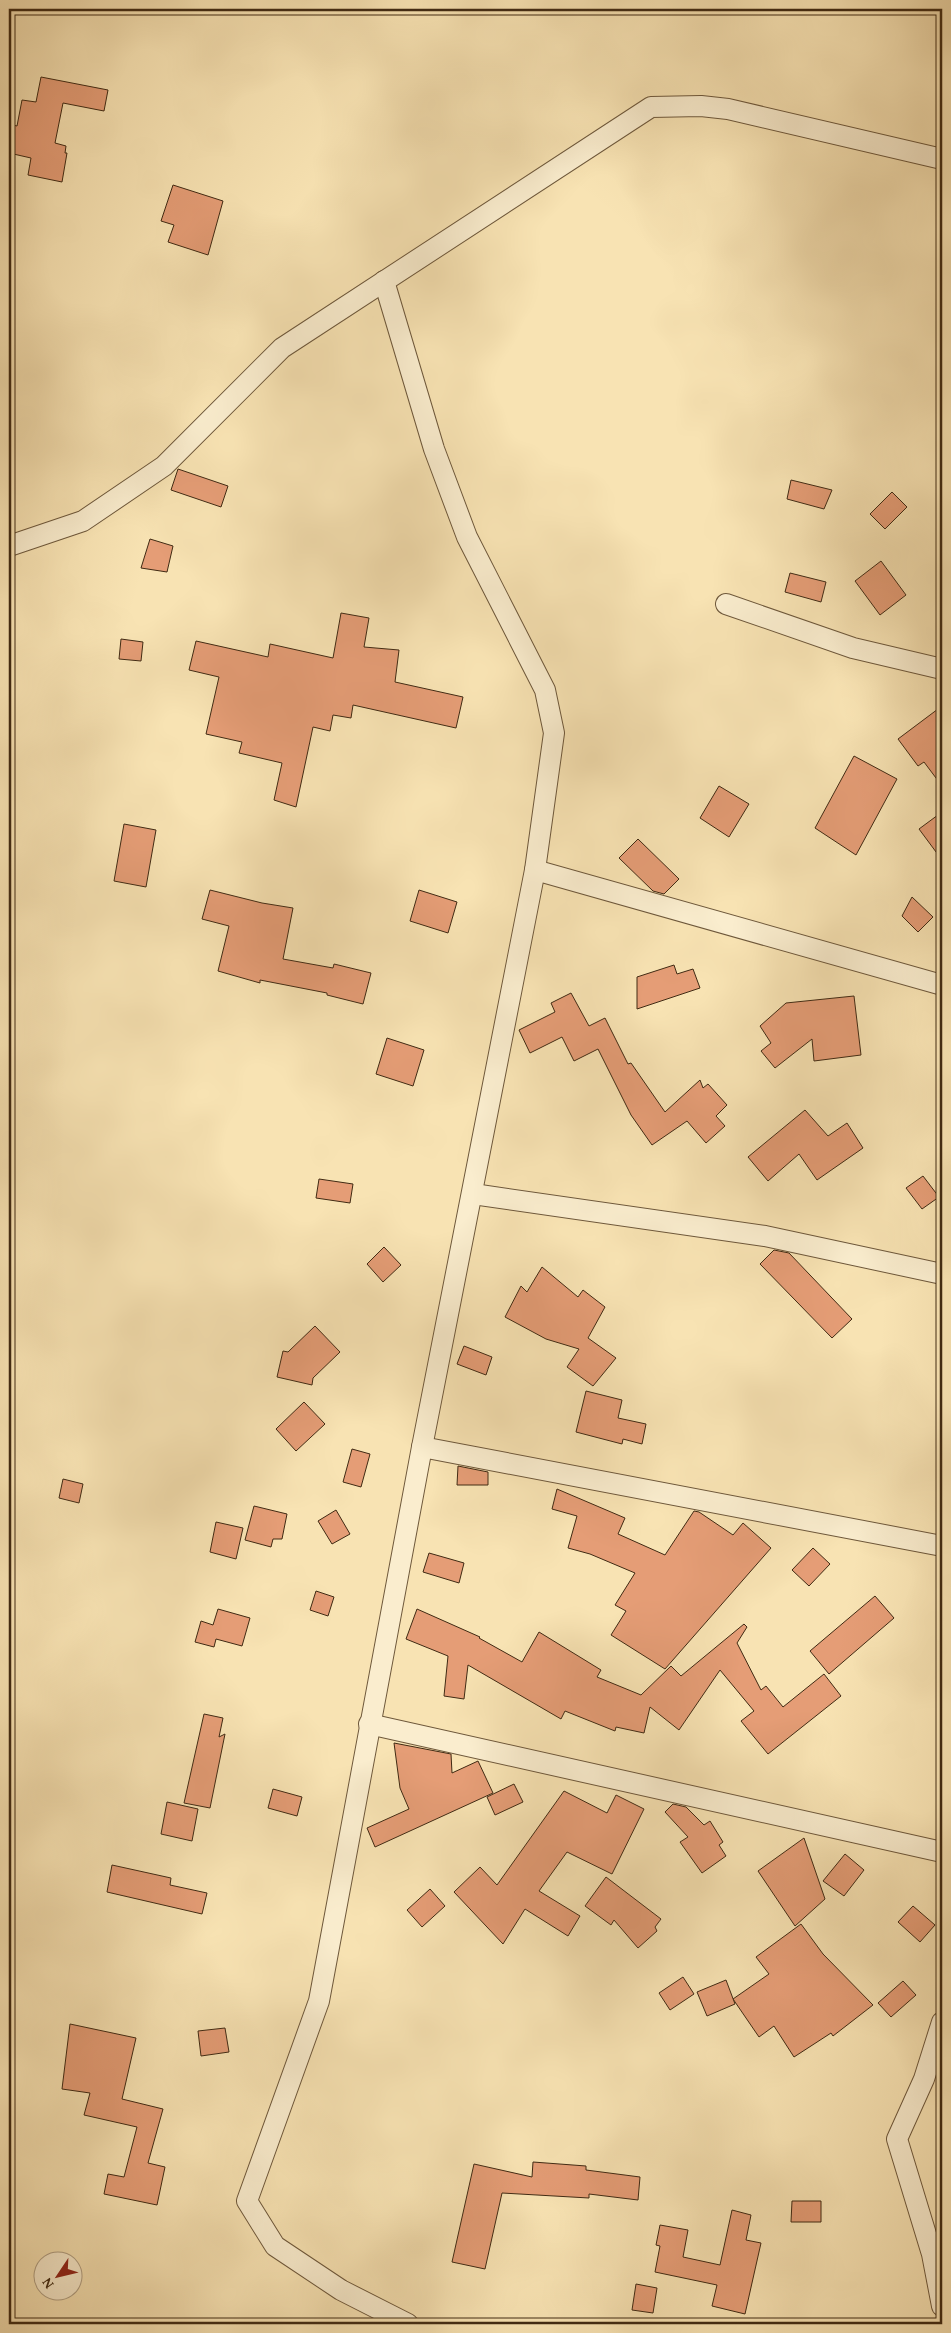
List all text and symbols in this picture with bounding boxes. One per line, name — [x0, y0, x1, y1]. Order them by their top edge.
north arrow — [32, 2250, 82, 2300]
text: N — [36, 2273, 58, 2293]

